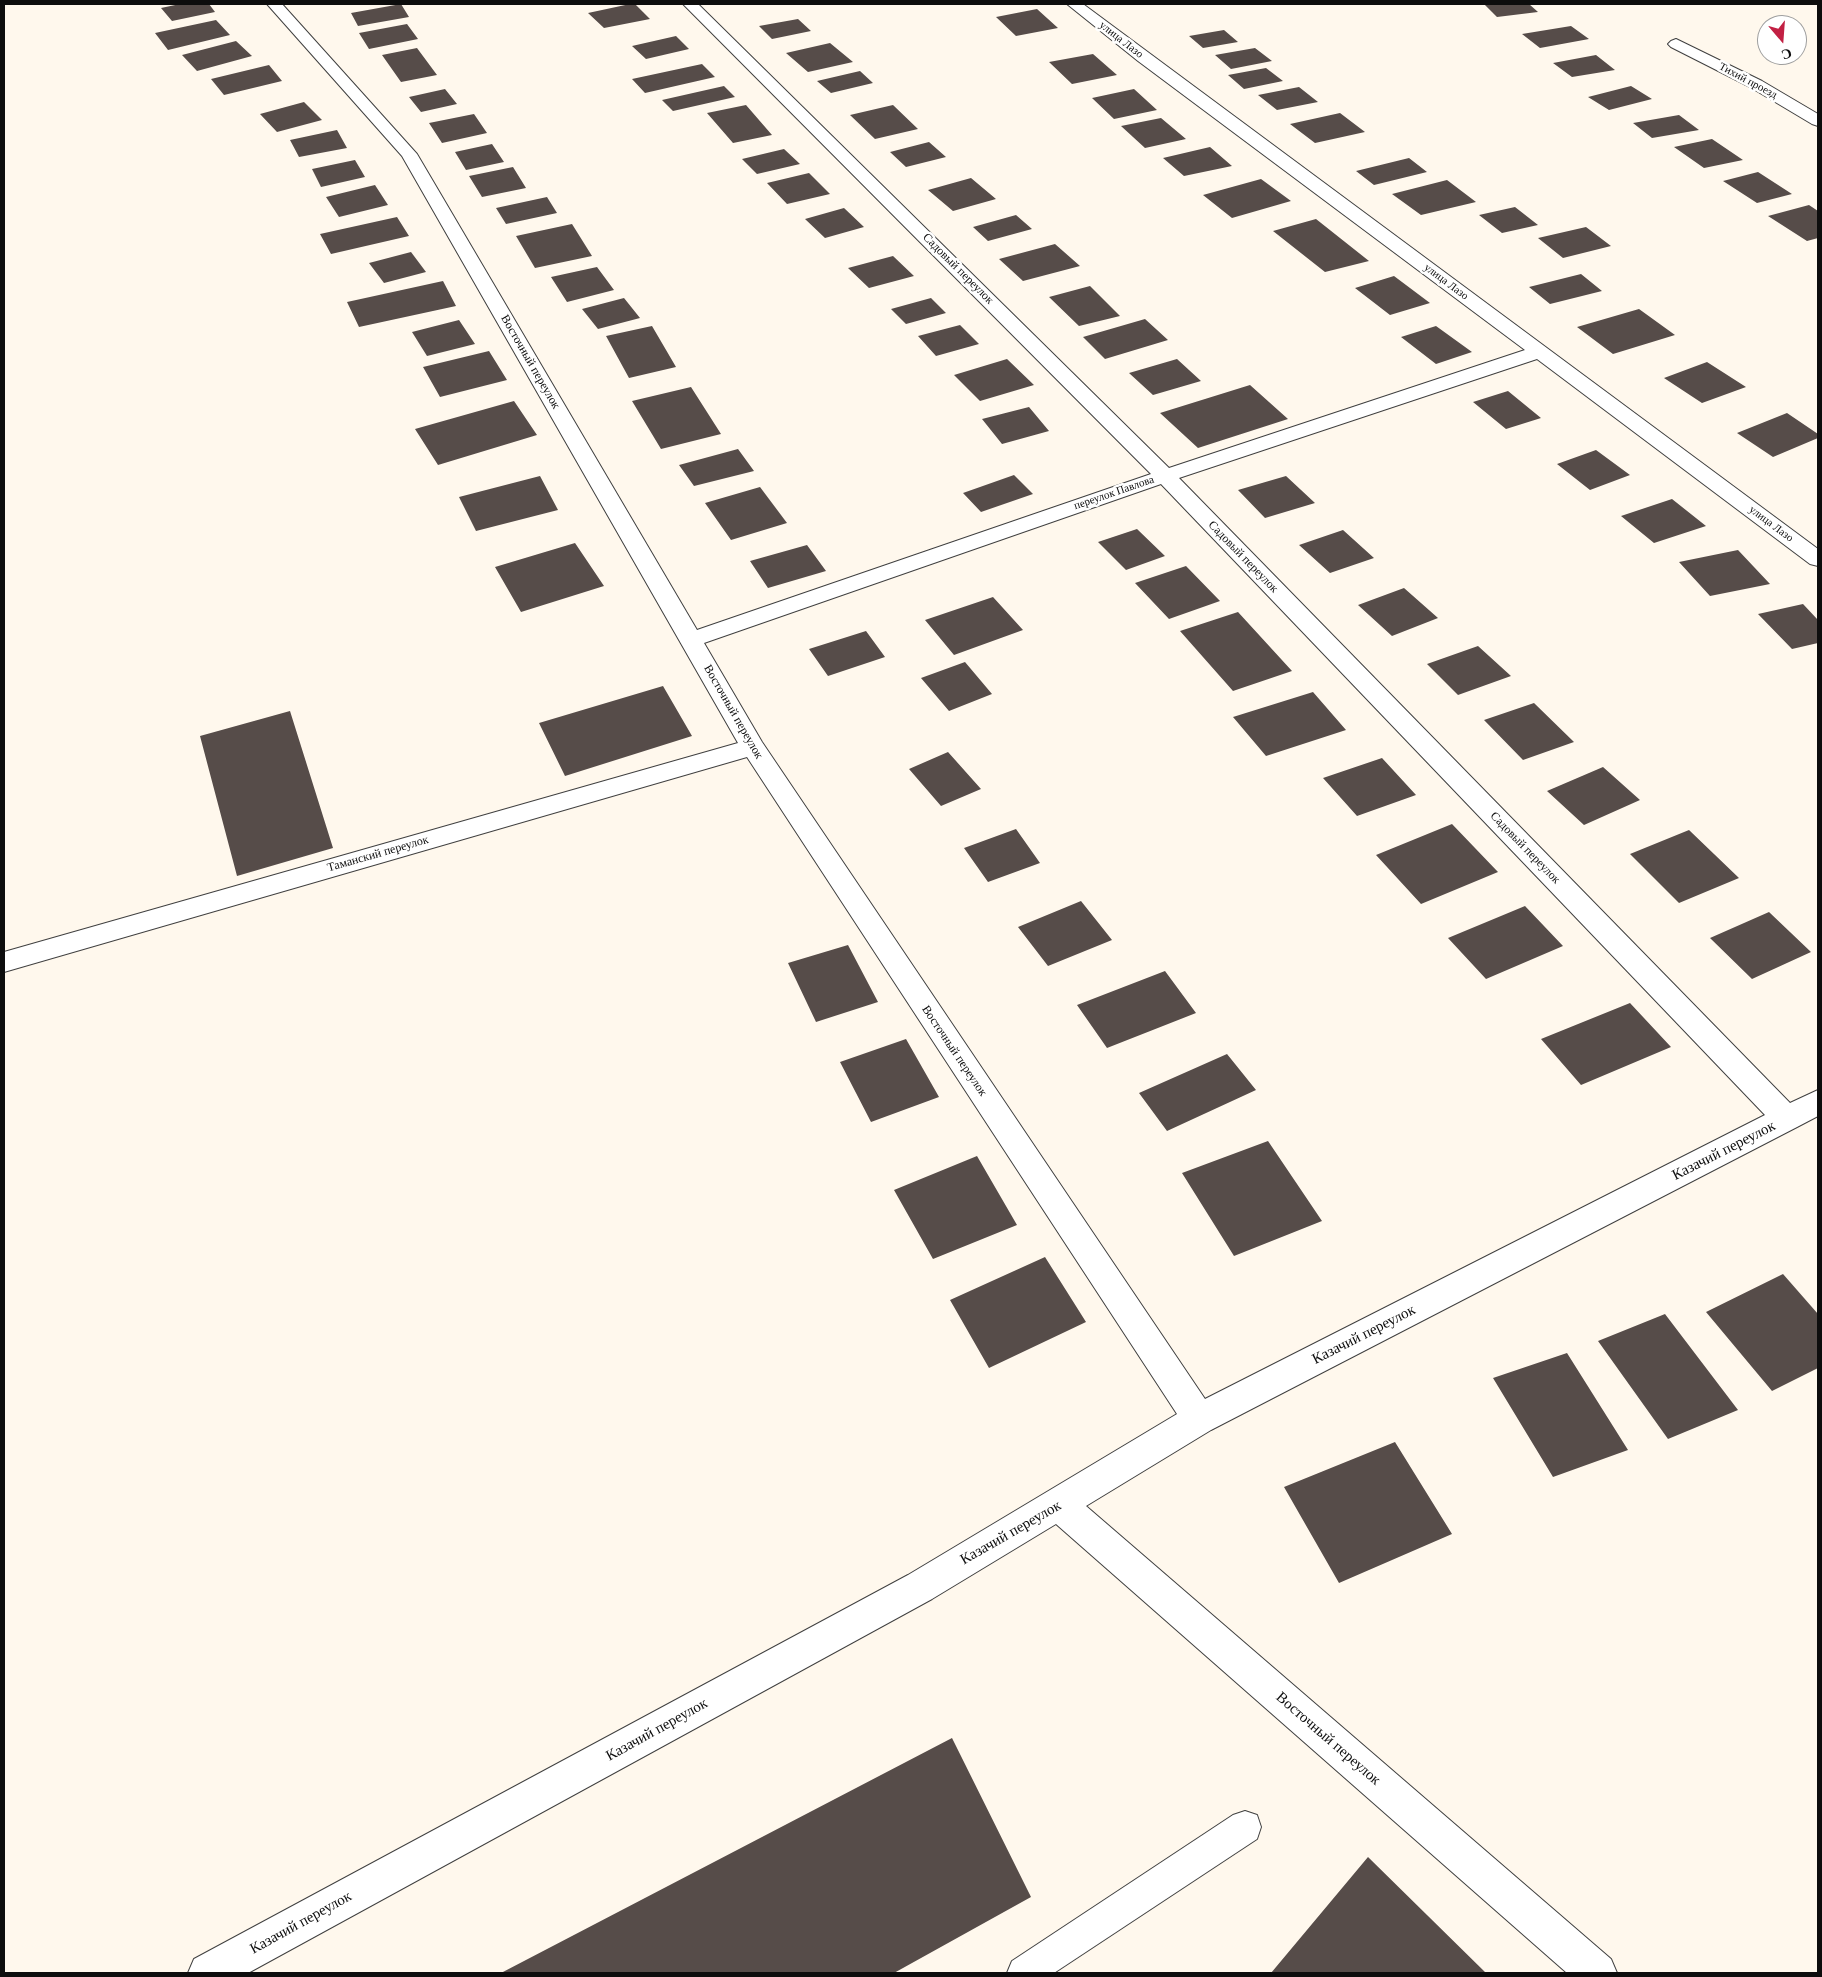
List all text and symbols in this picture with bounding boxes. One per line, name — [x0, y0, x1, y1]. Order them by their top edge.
north arrow — [1757, 15, 1807, 65]
street label: улица Лазо — [1096, 19, 1146, 61]
text: С — [1779, 45, 1794, 62]
street label: Тихий проезд — [1717, 60, 1779, 102]
street label: Садовый переулок — [919, 230, 997, 308]
street label: улица Лазо — [1421, 261, 1471, 303]
street label: Восточный переулок — [497, 312, 563, 412]
street label: переулок Павлова — [1072, 473, 1156, 513]
street label: улица Лазо — [1746, 503, 1796, 545]
street label: Садовый переулок — [1205, 518, 1281, 596]
street label: Восточный переулок — [700, 662, 766, 762]
street label: Садовый переулок — [1487, 809, 1563, 887]
street label: Таманский переулок — [326, 833, 430, 875]
street label: Восточный переулок — [918, 1003, 990, 1099]
street label: Казачий переулок — [1669, 1117, 1779, 1185]
street label: Казачий переулок — [1309, 1301, 1419, 1369]
street label: Казачий переулок — [957, 1497, 1065, 1569]
street label: Восточный переулок — [1272, 1689, 1384, 1789]
street label: Казачий переулок — [603, 1695, 711, 1765]
street label: Казачий переулок — [247, 1888, 355, 1958]

